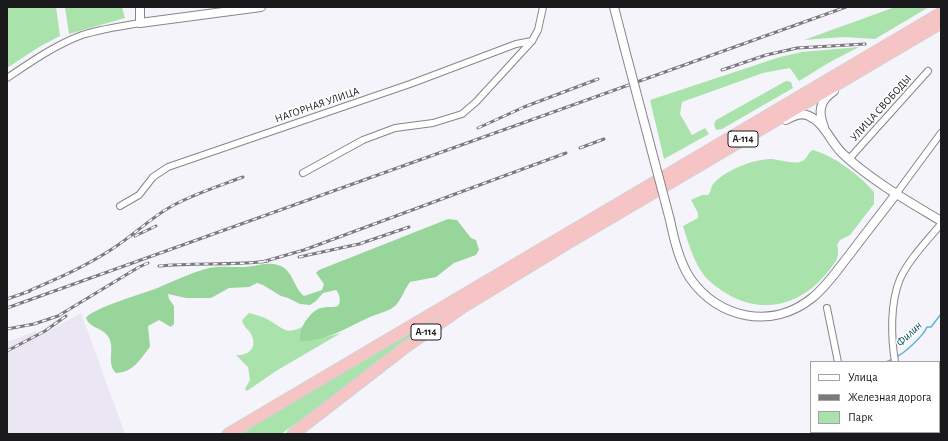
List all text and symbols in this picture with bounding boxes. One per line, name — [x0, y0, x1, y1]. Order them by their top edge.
street label: УЛИЦА СВОБОДЫ — [848, 72, 914, 144]
street label: НАГОРНАЯ УЛИЦА — [273, 84, 361, 126]
road number: А-114 — [728, 131, 758, 147]
water label: Филин — [893, 318, 925, 350]
road number: А-114 — [411, 324, 441, 340]
legend — [810, 361, 940, 433]
text: Улица — [848, 371, 878, 383]
text: Железная дорога — [848, 391, 932, 403]
text: Парк — [848, 411, 873, 423]

